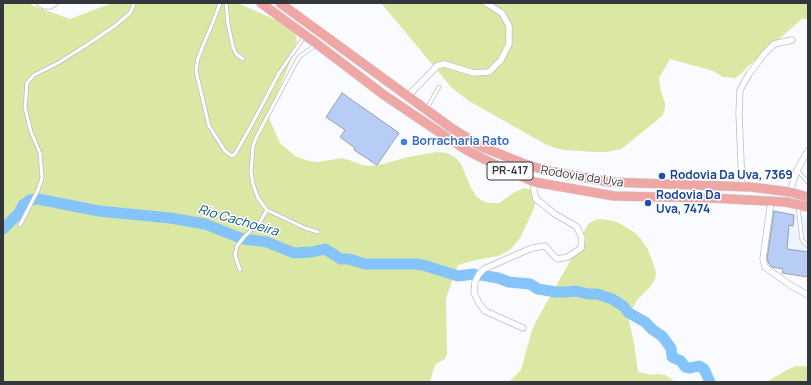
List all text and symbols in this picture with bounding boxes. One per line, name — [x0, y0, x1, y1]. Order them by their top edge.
place label: Borracharia Rato — [412, 135, 509, 149]
marker: Borracharia Rato — [399, 137, 409, 147]
road number: PR-417 — [487, 162, 533, 180]
street label: Rodovia da Uva — [540, 163, 624, 191]
place label: Rodovia Da Uva, 7369 — [670, 169, 793, 183]
marker: Rodovia Da Uva, 7369 — [657, 171, 667, 181]
place label: Rodovia Da Uva, 7474 — [656, 189, 721, 217]
marker: Rodovia Da Uva, 7474 — [643, 198, 653, 208]
water label: Rio Cachoeira — [196, 202, 280, 240]

